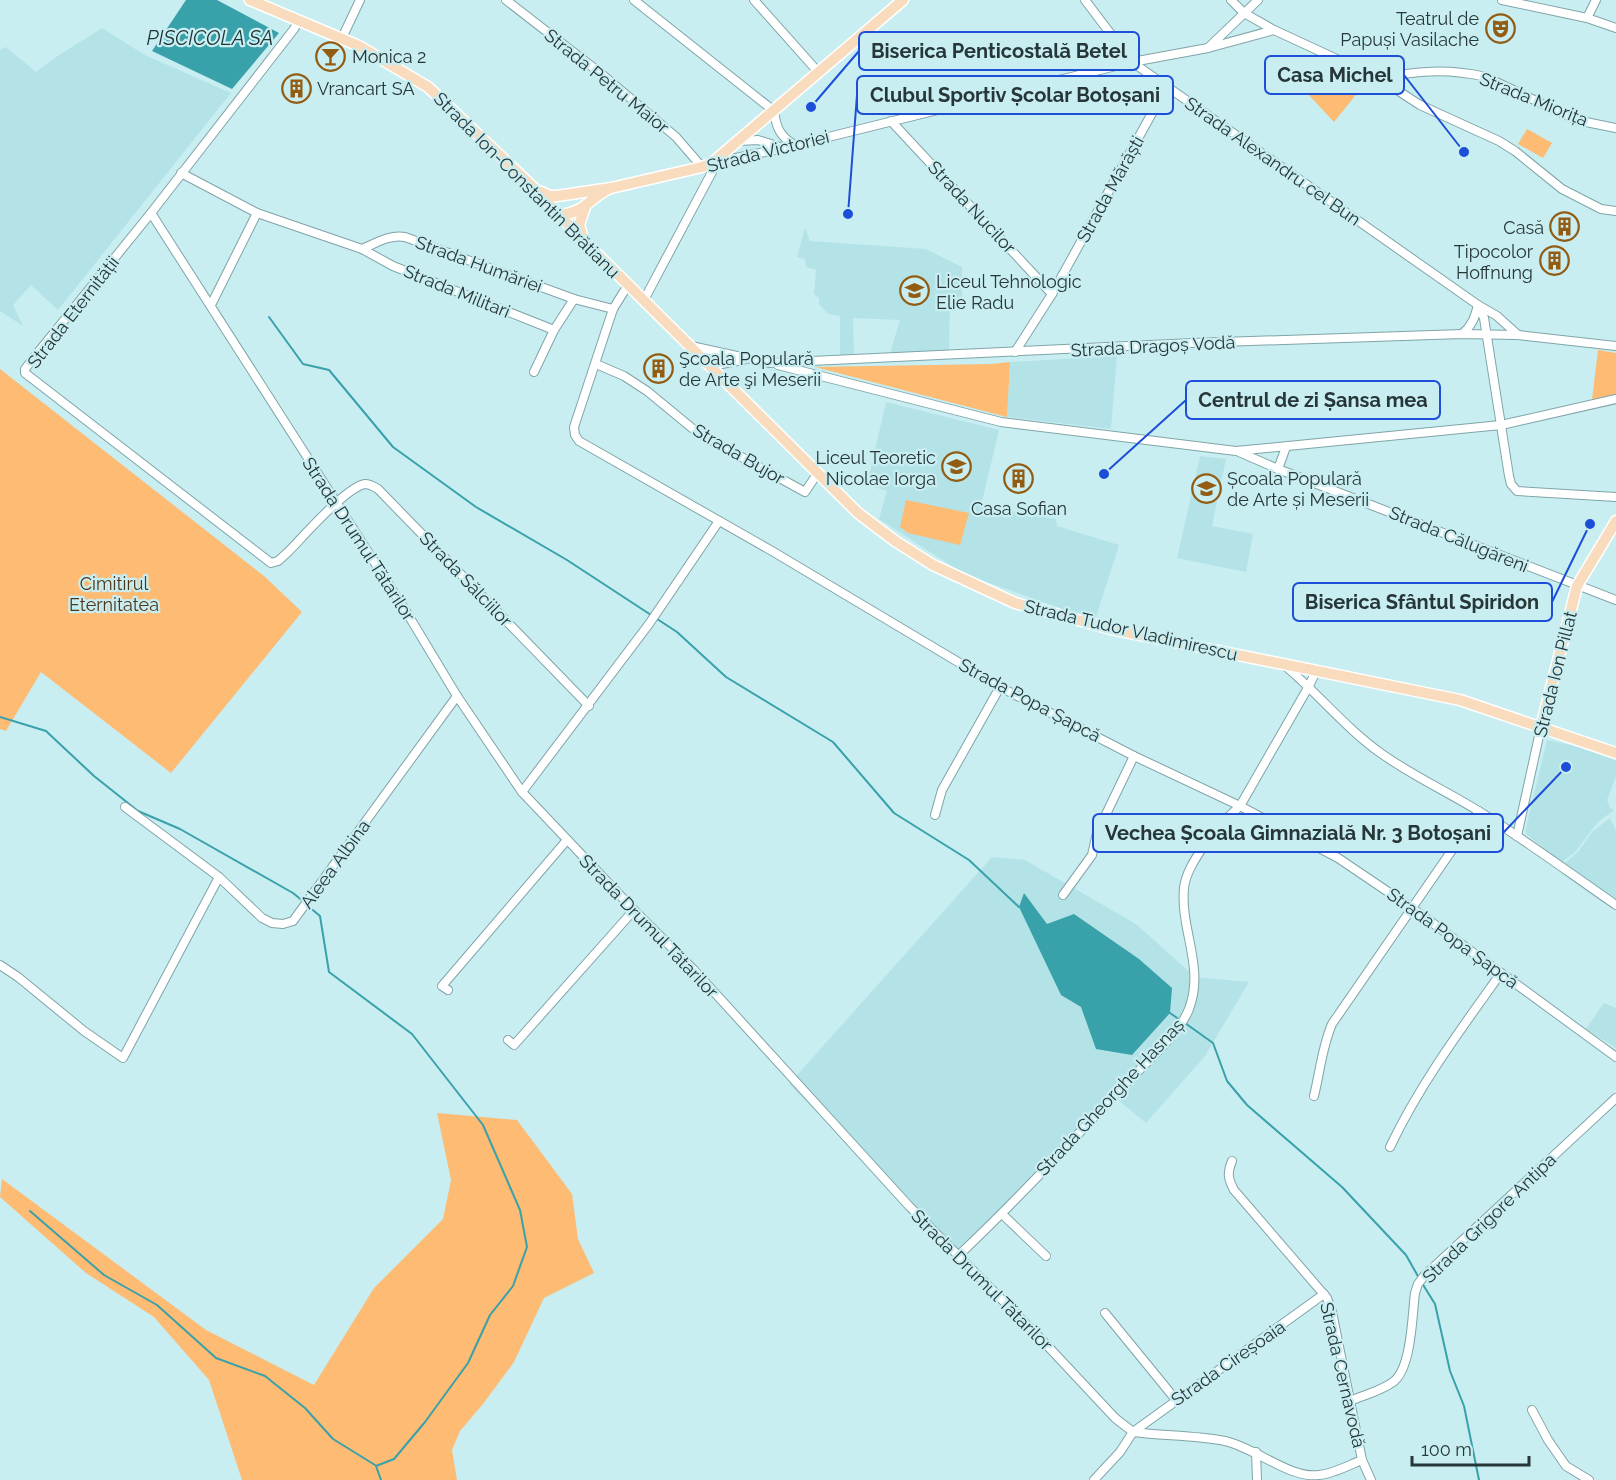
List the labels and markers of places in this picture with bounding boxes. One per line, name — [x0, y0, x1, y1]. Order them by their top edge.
place label: Teatrul de Papuși Vasilache — [1340, 8, 1479, 50]
theatre icon: Teatrul de Papuși Vasilache — [1484, 12, 1516, 44]
callout: Biserica Penticostală Betel — [859, 32, 1139, 70]
bar icon: Monica 2 — [315, 40, 347, 72]
place label: Monica 2 — [352, 46, 426, 67]
callout: Casa Michel — [1265, 56, 1404, 94]
building icon: Vrancart SA — [280, 72, 312, 104]
callout: Clubul Sportiv Școlar Botoșani — [857, 76, 1173, 114]
place label: Vrancart SA — [317, 78, 415, 99]
building icon: Casă — [1549, 211, 1581, 243]
place label: Casă — [1503, 217, 1544, 238]
place label: Tipocolor Hoffnung — [1454, 241, 1534, 283]
building icon: Tipocolor Hoffnung — [1538, 245, 1570, 277]
place label: Liceul Tehnologic Elie Radu — [936, 271, 1082, 313]
school or university icon: Liceul Tehnologic Elie Radu — [899, 275, 931, 307]
place label: Şcoala Populară de Arte şi Meserii — [679, 348, 821, 390]
building icon: Şcoala Populară de Arte şi Meserii — [642, 352, 674, 384]
callout: Centrul de zi Șansa mea — [1186, 381, 1440, 419]
place label: Liceul Teoretic Nicolae Iorga — [816, 447, 936, 489]
school or university icon: Liceul Teoretic Nicolae Iorga — [941, 451, 973, 483]
building icon: Casa Sofian — [1003, 463, 1035, 495]
place label: Școala Populară de Arte și Meserii — [1227, 468, 1369, 510]
school or university icon: Școala Populară de Arte și Meserii — [1190, 472, 1222, 504]
place label: Casa Sofian — [971, 498, 1067, 519]
callout: Biserica Sfântul Spiridon — [1293, 583, 1552, 621]
callout: Vechea Școala Gimnazială Nr. 3 Botoșani — [1093, 814, 1503, 852]

